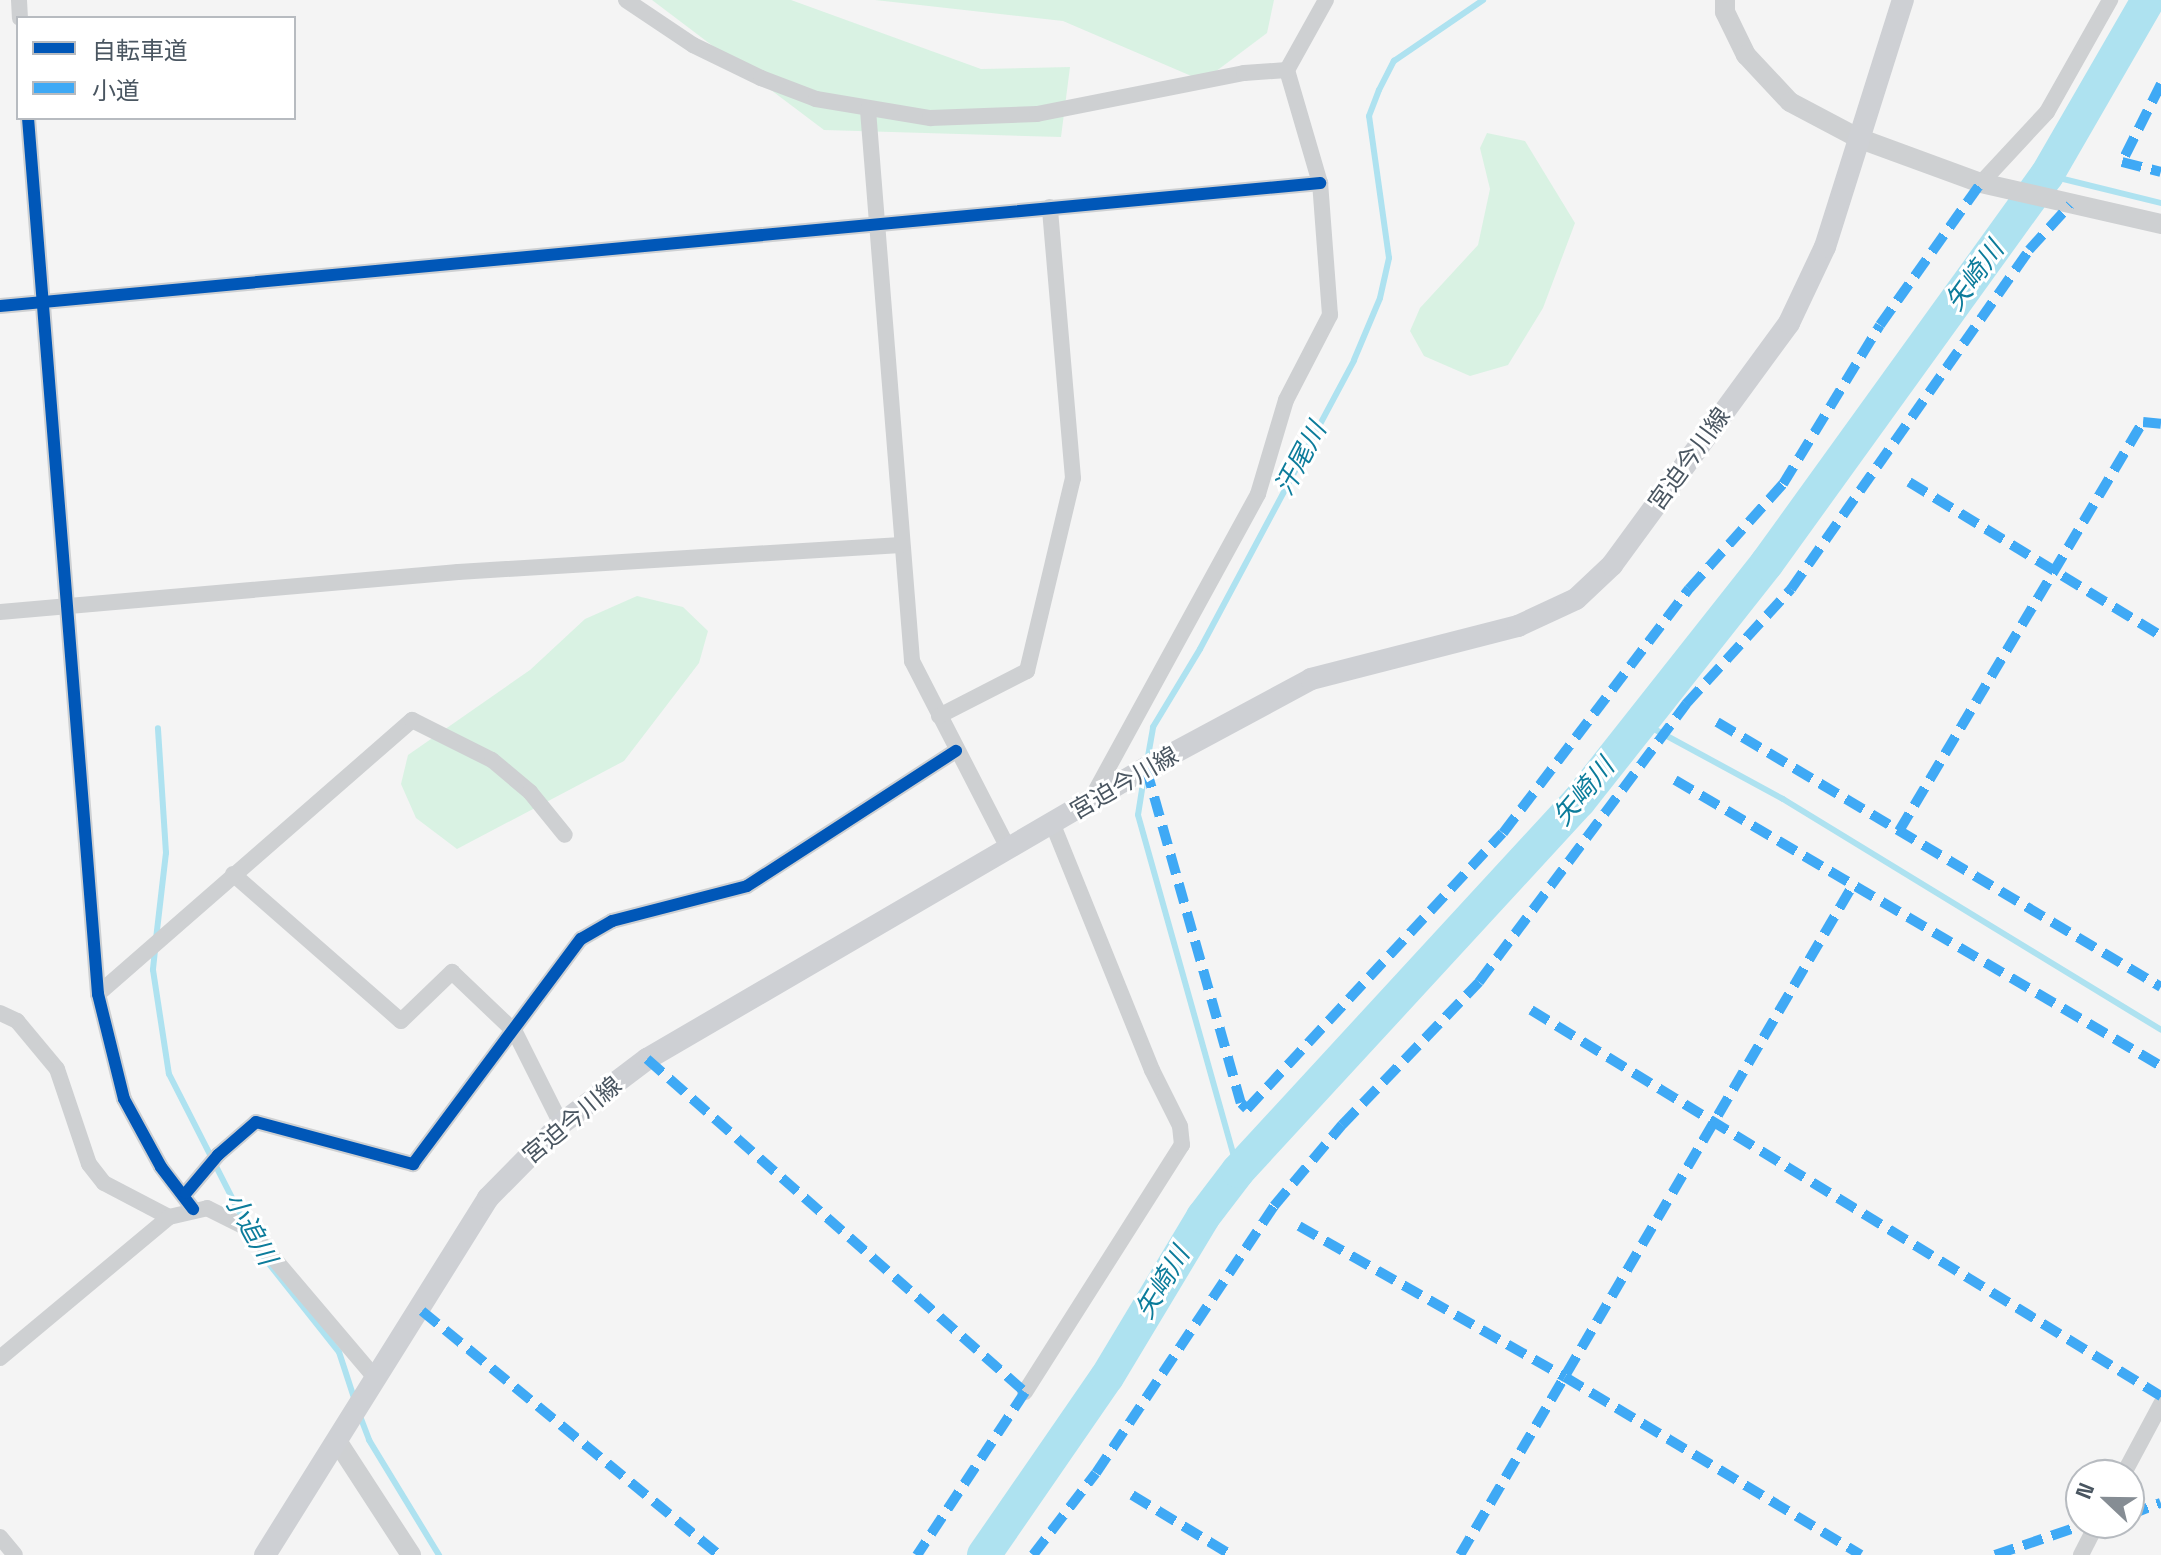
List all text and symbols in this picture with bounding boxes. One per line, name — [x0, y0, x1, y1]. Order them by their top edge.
legend — [16, 16, 296, 120]
text: 自転車道 — [92, 35, 188, 66]
text: 小道 — [92, 75, 140, 106]
water label: 矢崎川 — [1939, 235, 2011, 317]
street label: 宮迫今川線 — [1642, 402, 1736, 516]
water label: 汗尾川 — [1269, 417, 1333, 501]
street label: 宮迫今川線 — [1065, 741, 1183, 825]
water label: 矢崎川 — [1547, 752, 1621, 832]
street label: 宮迫今川線 — [517, 1070, 627, 1170]
water label: 小追川 — [217, 1187, 283, 1271]
water label: 矢崎川 — [1130, 1242, 1196, 1324]
north arrow — [2065, 1459, 2145, 1539]
text: N — [2069, 1479, 2100, 1503]

